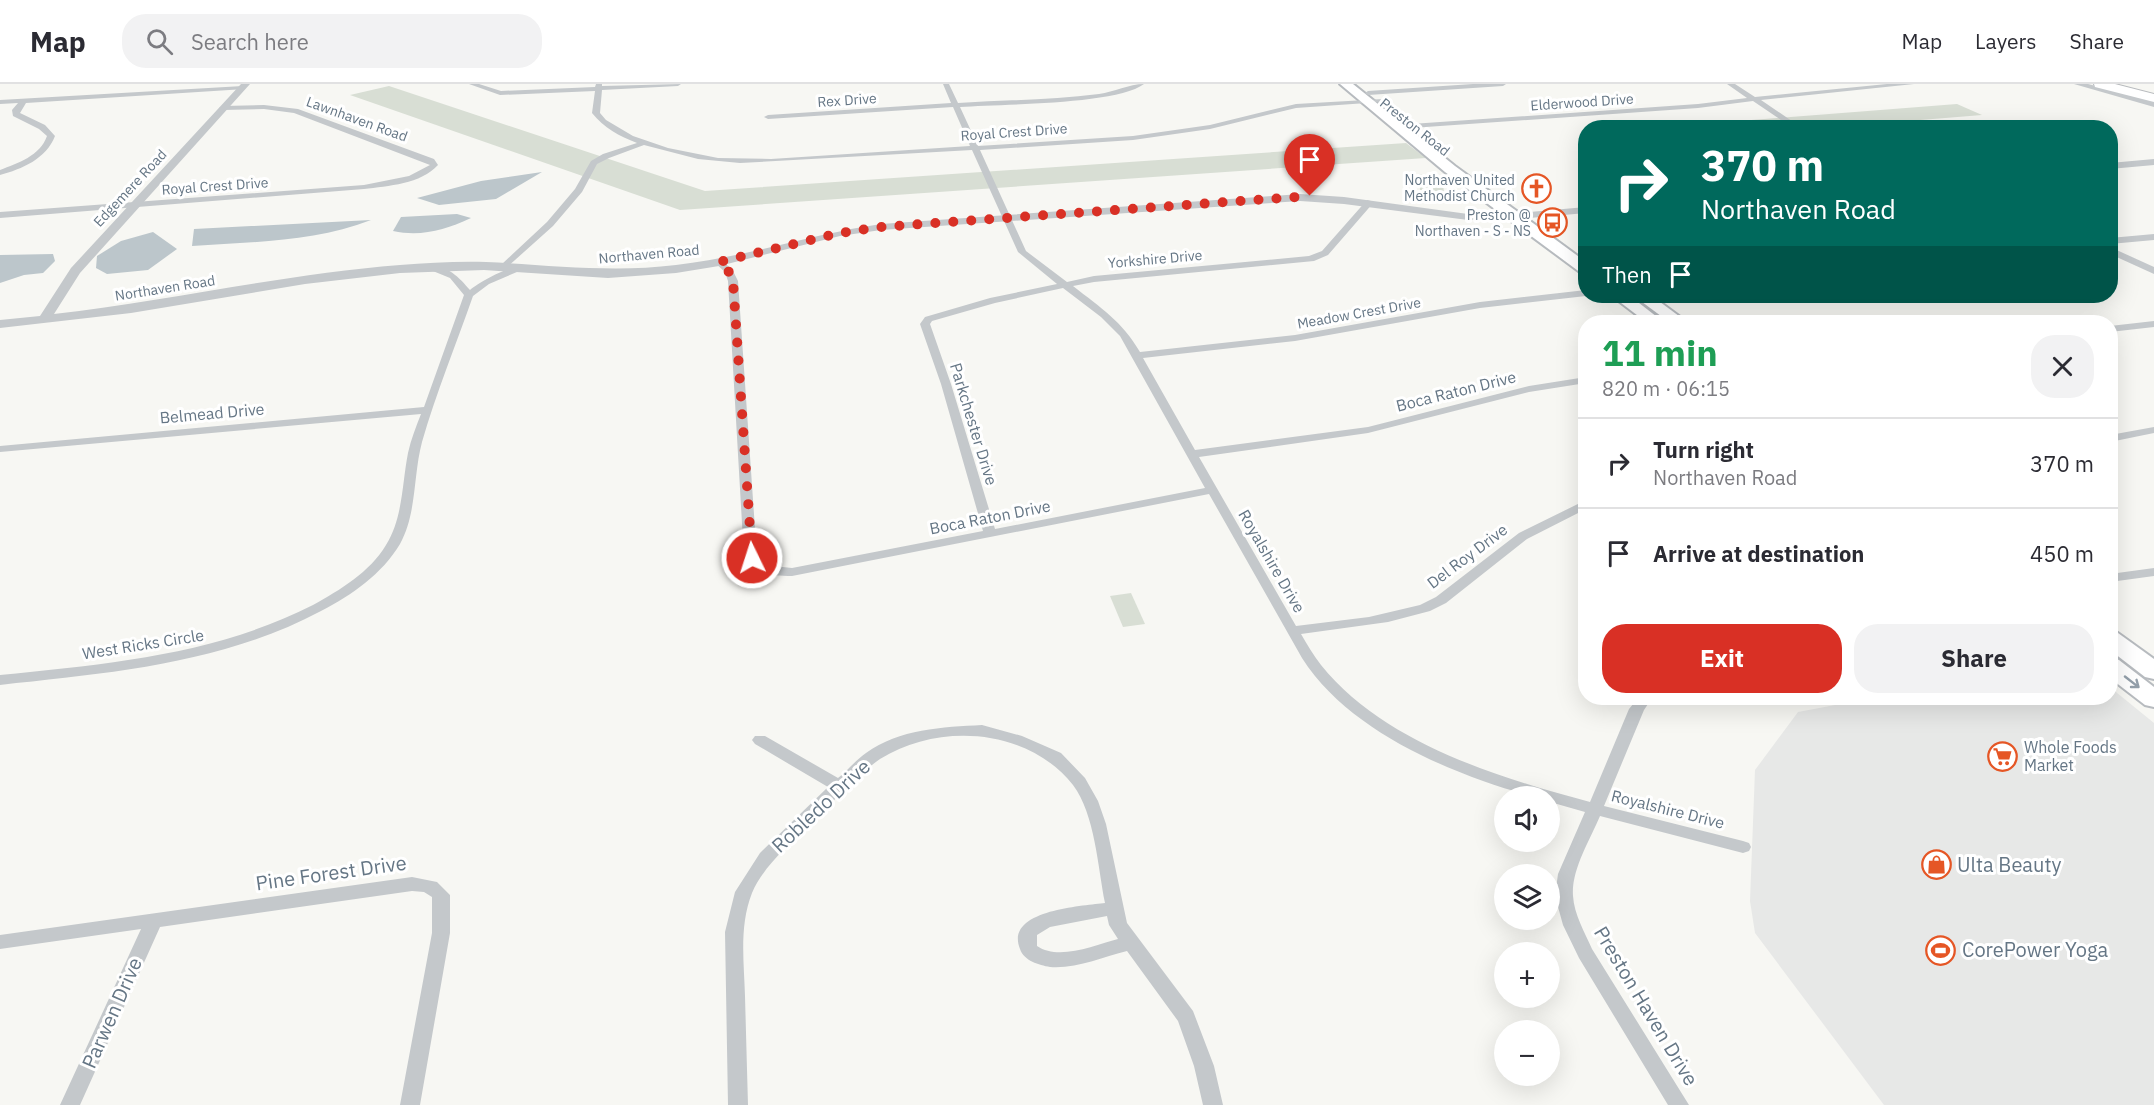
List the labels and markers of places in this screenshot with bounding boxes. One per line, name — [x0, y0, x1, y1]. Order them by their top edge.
pin — [1284, 134, 1335, 196]
place label: Northaven United Methodist Church — [1404, 171, 1515, 205]
church icon: Northaven United Methodist Church — [1520, 172, 1552, 204]
place label: Preston @ Northaven - S - NS — [1415, 206, 1531, 240]
bus stop icon: Preston @ Northaven - S - NS — [1536, 207, 1568, 239]
place label: Whole Foods Market — [2024, 737, 2117, 775]
supermarket icon: Whole Foods Market — [1987, 740, 2019, 772]
shop icon: Ulta Beauty — [1920, 849, 1952, 881]
place label: Ulta Beauty — [1957, 851, 2061, 878]
sports icon: CorePower Yoga — [1925, 934, 1957, 966]
place label: CorePower Yoga — [1962, 936, 2109, 963]

